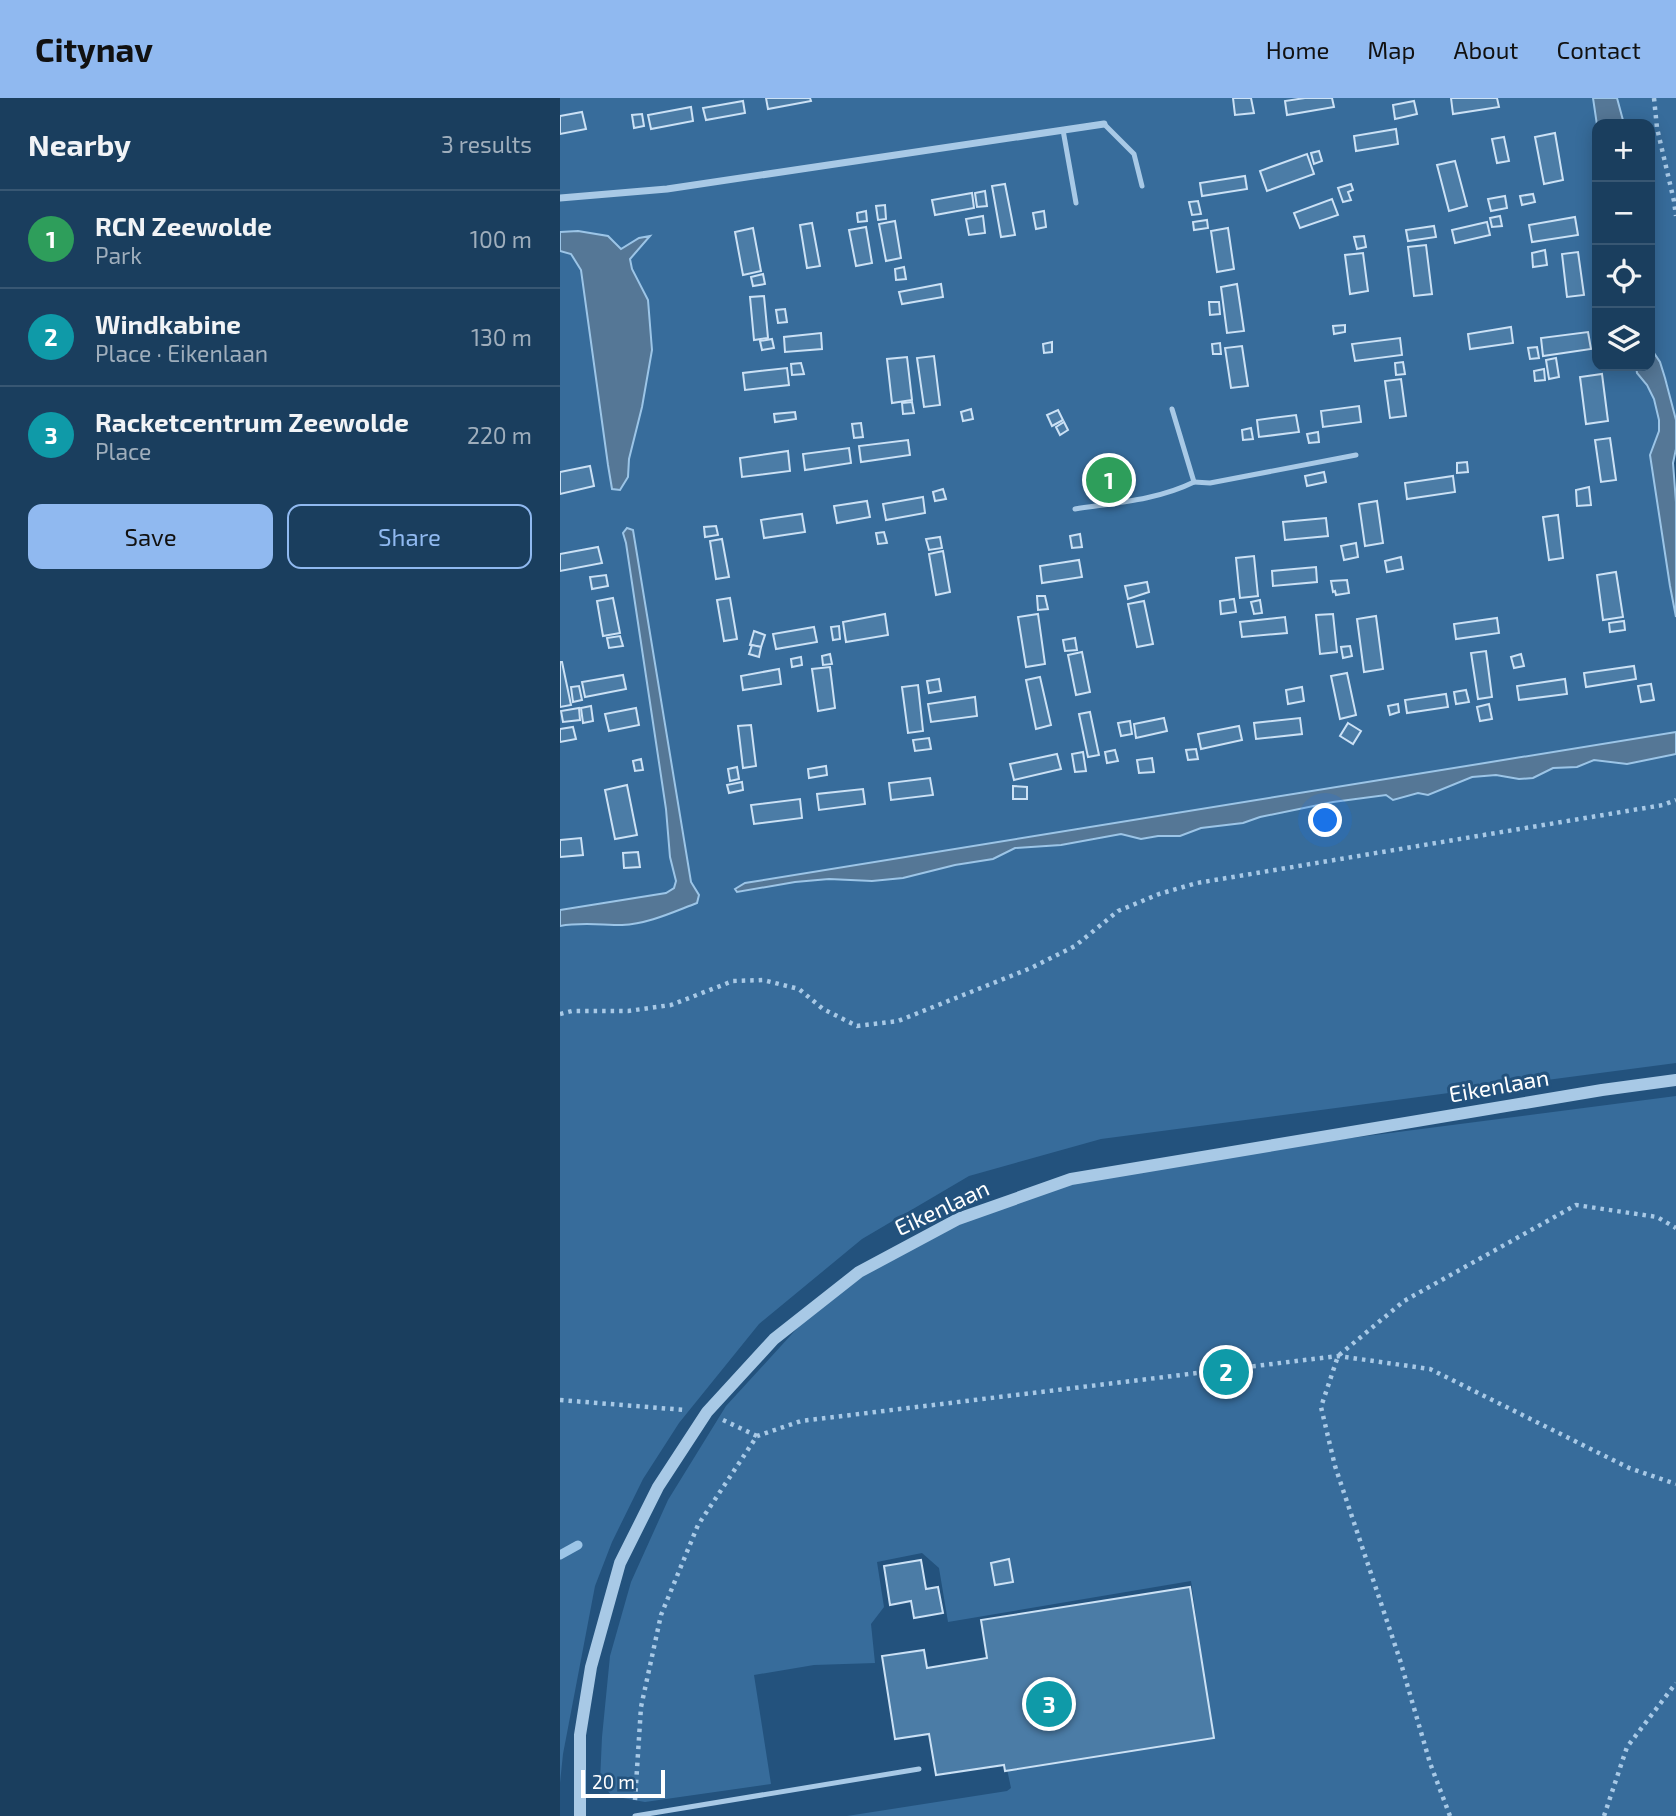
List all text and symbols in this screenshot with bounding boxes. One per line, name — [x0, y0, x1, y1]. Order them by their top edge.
text: Citynav — [35, 29, 153, 69]
text: Home — [1266, 35, 1329, 64]
text: Map — [1367, 35, 1415, 64]
text: About — [1453, 35, 1519, 64]
text: Contact — [1557, 35, 1641, 64]
map controls — [1592, 119, 1655, 371]
button: + — [1592, 119, 1655, 182]
text: Nearby — [28, 126, 131, 162]
text: 3 results — [441, 130, 532, 158]
button: − — [1592, 182, 1655, 245]
text: RCN Zeewolde — [95, 210, 272, 241]
text: 1 — [46, 225, 56, 253]
text: 100 m — [470, 225, 532, 253]
text: Park — [95, 241, 142, 269]
button: locate — [1592, 245, 1655, 308]
text: Windkabine — [95, 308, 241, 339]
button: layers — [1592, 308, 1655, 371]
text: 2 — [44, 323, 58, 351]
text: 130 m — [471, 323, 532, 351]
text: Place · Eikenlaan — [95, 339, 268, 367]
text: Racketcentrum Zeewolde — [95, 406, 409, 437]
text: 3 — [44, 421, 58, 449]
text: 220 m — [467, 421, 532, 449]
text: Place — [95, 437, 151, 465]
pin: 1 — [1086, 454, 1132, 506]
button: Save — [28, 504, 273, 569]
button: Share — [287, 504, 532, 569]
your location — [1308, 803, 1342, 837]
street label: Eikenlaan — [1447, 1062, 1551, 1108]
street label: Eikenlaan — [890, 1173, 993, 1241]
pin: 2 — [1203, 1346, 1249, 1398]
pin: 3 — [1026, 1678, 1072, 1730]
scale bar — [581, 1767, 665, 1799]
text: 20 m — [592, 1770, 635, 1793]

